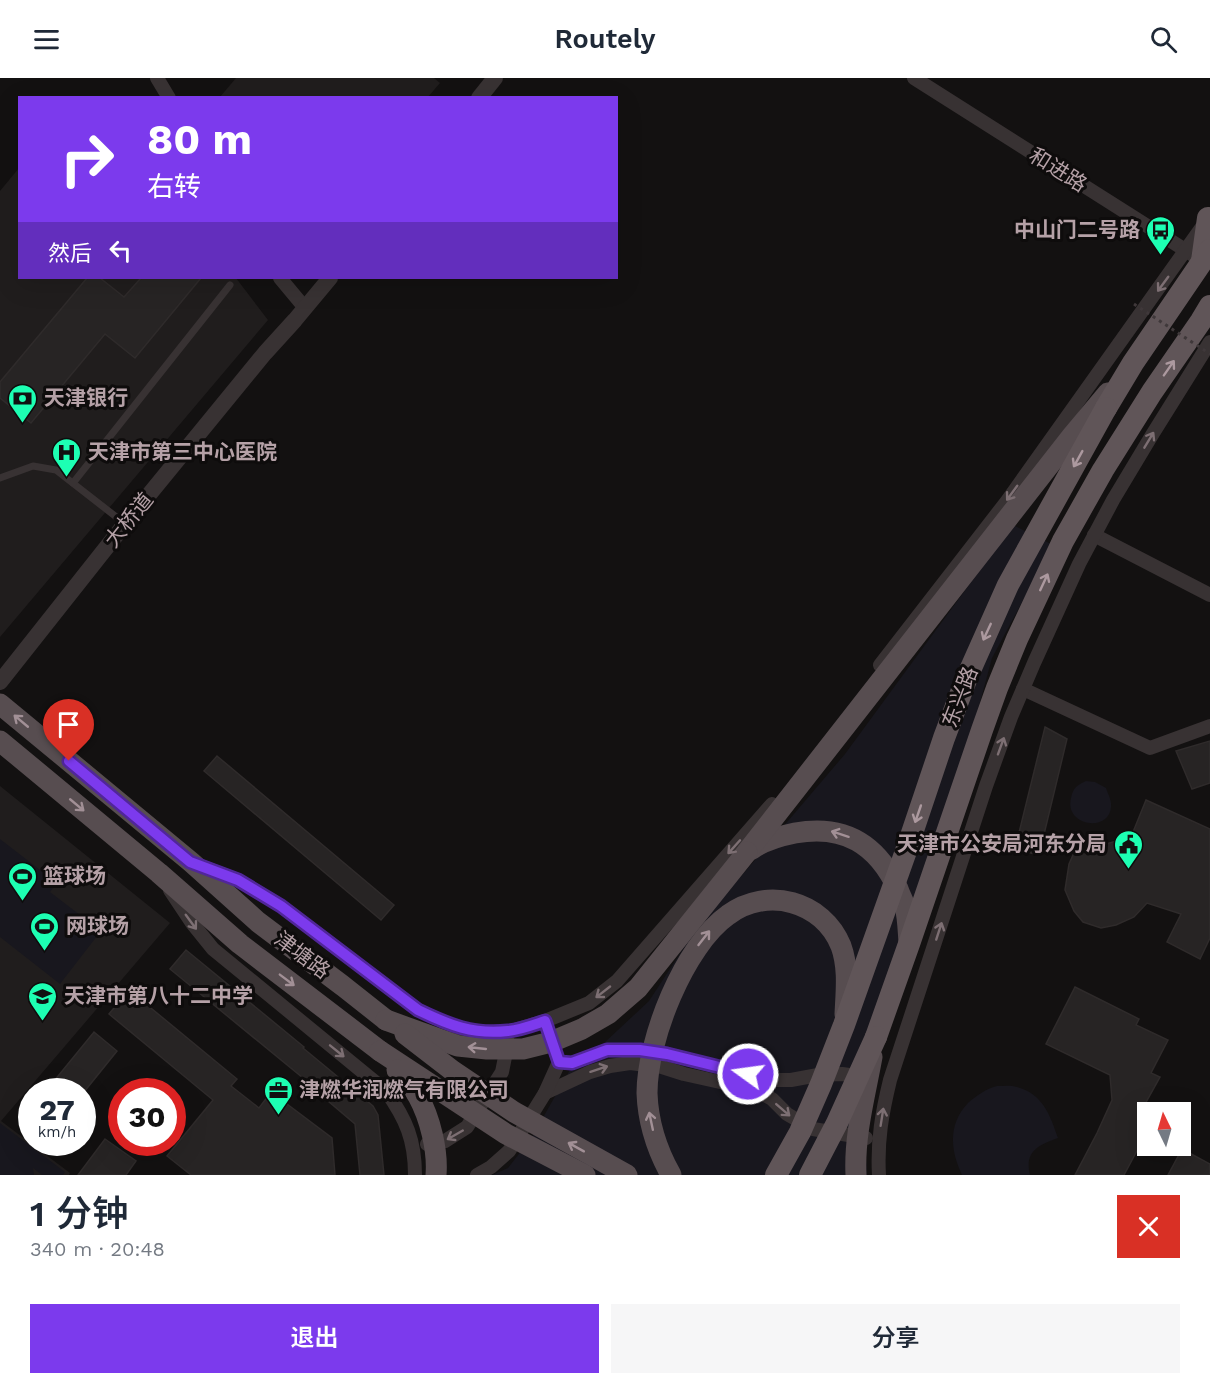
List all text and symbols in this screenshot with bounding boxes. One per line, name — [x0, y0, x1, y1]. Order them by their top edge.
icon: menu — [30, 23, 63, 56]
text: Routely — [554, 23, 656, 55]
icon: search — [1147, 23, 1180, 56]
text: 80 m — [147, 115, 252, 164]
icon: right — [48, 120, 126, 198]
street label: 和进路 — [1025, 142, 1092, 197]
text: 右转 — [147, 171, 201, 203]
bus stop icon: 中山门二号路 — [1145, 214, 1177, 256]
place label: 中山门二号路 — [1014, 217, 1140, 242]
icon: left — [104, 234, 137, 267]
text: 然后 — [48, 241, 92, 266]
one-way arrow — [1157, 275, 1169, 291]
one-way arrow — [1163, 360, 1175, 377]
bank icon: 天津银行 — [7, 382, 39, 424]
place label: 天津银行 — [44, 385, 128, 410]
one-way arrow — [1144, 431, 1156, 448]
hospital icon: 天津市第三中心医院 — [51, 436, 83, 478]
place label: 天津市第三中心医院 — [88, 439, 277, 464]
one-way arrow — [1072, 450, 1084, 467]
one-way arrow — [1006, 485, 1018, 501]
street label: 大桥道 — [99, 487, 158, 552]
one-way arrow — [1038, 573, 1050, 591]
one-way arrow — [981, 622, 992, 640]
street label: 东兴路 — [937, 663, 982, 731]
pin — [43, 699, 94, 761]
icon: arrive — [52, 708, 85, 741]
one-way arrow — [13, 715, 29, 728]
one-way arrow — [996, 737, 1007, 755]
one-way arrow — [69, 798, 84, 812]
one-way arrow — [912, 804, 923, 823]
one-way arrow — [831, 828, 850, 839]
public building icon: 天津市公安局河东分局 — [1112, 828, 1144, 870]
place label: 天津市公安局河东分局 — [897, 831, 1107, 856]
one-way arrow — [727, 840, 741, 855]
sports icon: 篮球场 — [6, 860, 38, 902]
place label: 篮球场 — [43, 863, 106, 888]
sports icon: 网球场 — [29, 910, 61, 952]
place label: 网球场 — [66, 913, 129, 938]
one-way arrow — [185, 913, 198, 929]
one-way arrow — [934, 922, 945, 941]
street label: 津塘路 — [270, 926, 335, 984]
one-way arrow — [698, 930, 711, 946]
one-way arrow — [278, 974, 294, 986]
school or university icon: 天津市第八十二中学 — [27, 980, 59, 1022]
place label: 天津市第八十二中学 — [64, 983, 253, 1008]
one-way arrow — [596, 985, 612, 998]
one-way arrow — [467, 1042, 487, 1053]
position arrow — [716, 1042, 780, 1106]
one-way arrow — [328, 1044, 344, 1057]
one-way arrow — [589, 1063, 608, 1074]
office icon: 津燃华润燃气有限公司 — [262, 1074, 294, 1116]
place label: 津燃华润燃气有限公司 — [299, 1077, 509, 1102]
speed limit sign: 30 — [108, 1078, 186, 1156]
text: 27 — [39, 1092, 75, 1127]
north arrow — [1137, 1102, 1191, 1156]
map controls — [1137, 1102, 1191, 1156]
one-way arrow — [775, 1103, 790, 1117]
one-way arrow — [876, 1107, 887, 1127]
one-way arrow — [645, 1111, 656, 1131]
text: km/h — [38, 1123, 76, 1141]
one-way arrow — [447, 1129, 464, 1141]
one-way arrow — [567, 1141, 585, 1152]
text: 1 分钟 — [30, 1193, 128, 1235]
button: close — [1117, 1195, 1180, 1258]
text: 340 m · 20:48 — [30, 1237, 165, 1261]
button: 退出 — [30, 1304, 599, 1373]
button: 分享 — [611, 1304, 1180, 1373]

